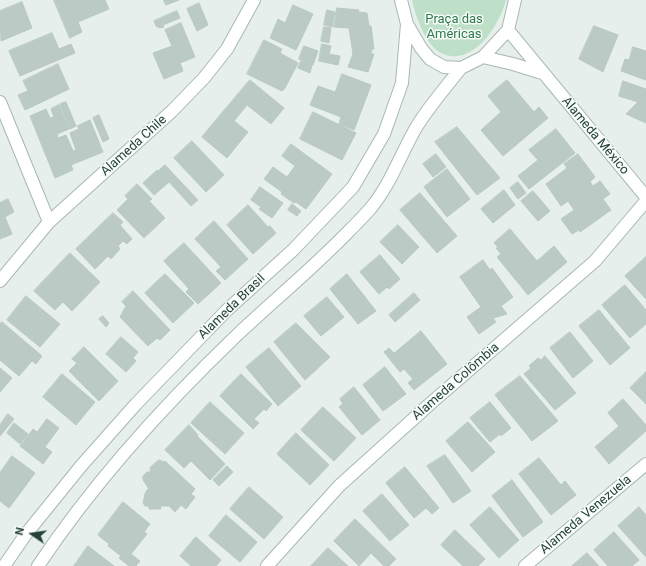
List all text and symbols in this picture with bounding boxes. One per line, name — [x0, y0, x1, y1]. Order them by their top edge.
park label: Praça das Américas — [425, 12, 483, 43]
street label: Alameda México — [558, 94, 632, 178]
street label: Alameda Chile — [98, 112, 170, 180]
street label: Alameda Brasil — [195, 271, 269, 343]
street label: Alameda Colômbia — [409, 340, 503, 424]
street label: Alameda Venezuela — [537, 472, 635, 558]
north arrow — [12, 514, 52, 554]
text: N — [13, 526, 27, 536]

